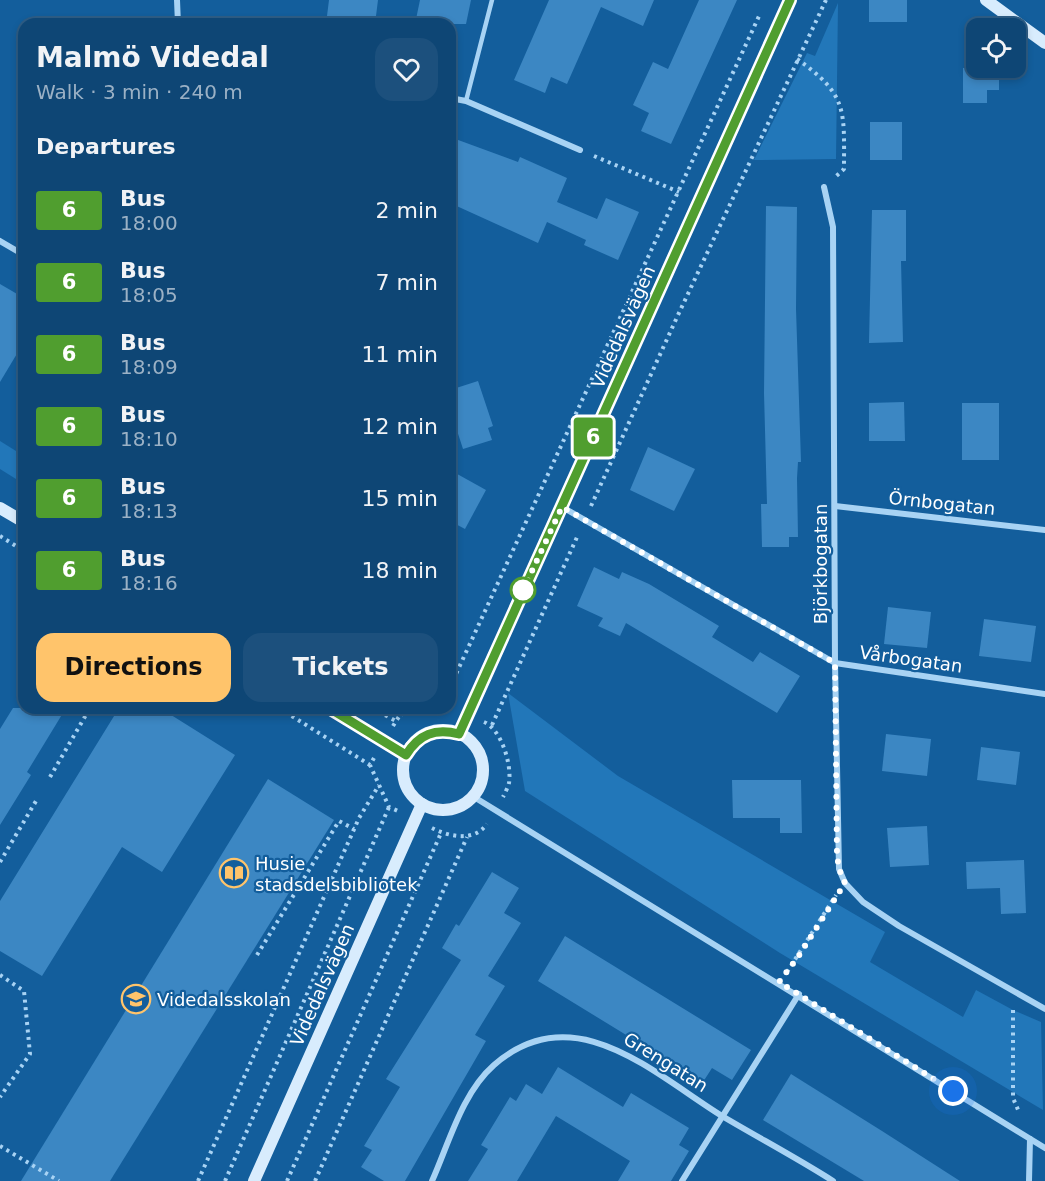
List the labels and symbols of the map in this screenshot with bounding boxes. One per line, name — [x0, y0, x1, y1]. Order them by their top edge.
street label: Videdalsvägen — [587, 262, 659, 392]
line badge: 6 — [574, 418, 612, 456]
street label: Örnbogatan — [888, 487, 996, 519]
street label: Björkbogatan — [810, 504, 831, 624]
unlabelled marker — [510, 577, 536, 603]
street label: Vårbogatan — [858, 641, 964, 677]
place label: Husie stadsdelsbibliotek — [255, 853, 418, 895]
library icon: Husie stadsdelsbibliotek — [218, 857, 250, 889]
street label: Videdalsvägen — [286, 920, 358, 1050]
school or university icon: Videdalsskolan — [120, 983, 152, 1015]
place label: Videdalsskolan — [157, 989, 291, 1010]
street label: Grengatan — [620, 1028, 712, 1096]
your location — [938, 1076, 968, 1106]

